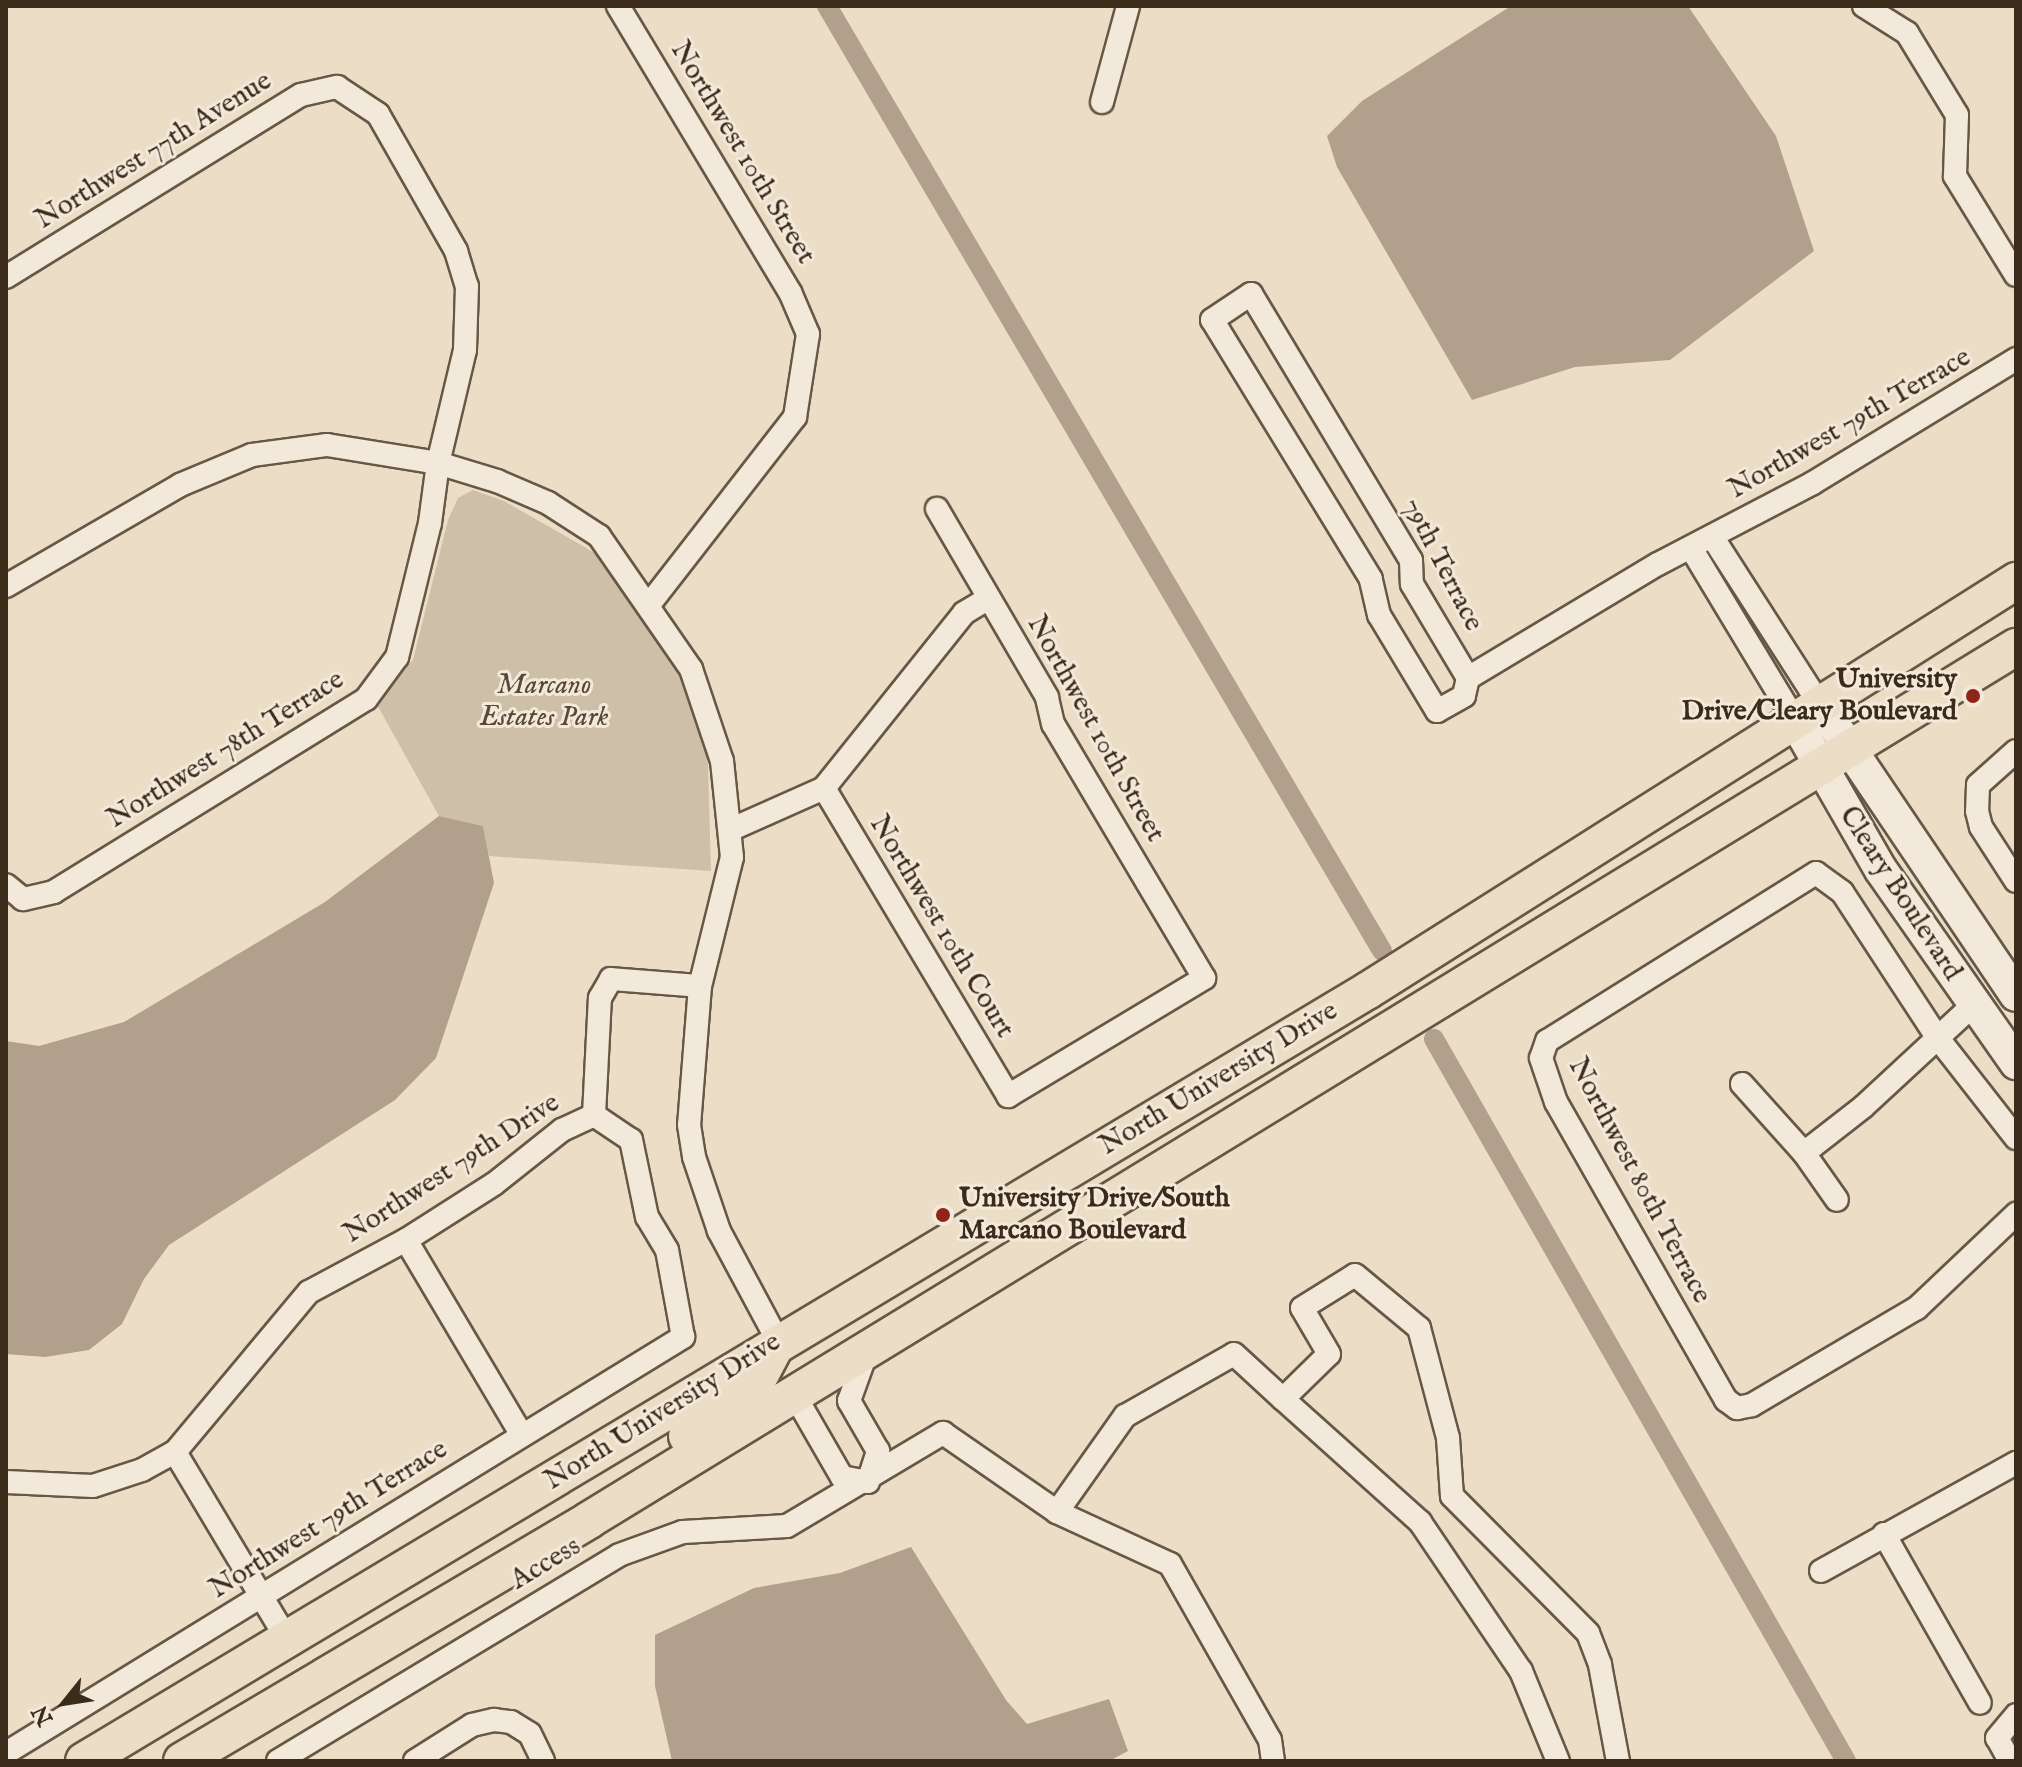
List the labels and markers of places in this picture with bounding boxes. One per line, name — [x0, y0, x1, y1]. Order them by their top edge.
place label: University Drive/Cleary Boulevard — [1681, 663, 1957, 729]
marker: University Drive/Cleary Boulevard — [1964, 687, 1982, 705]
place label: University Drive/South Marcano Boulevard — [959, 1182, 1230, 1248]
marker: University Drive/South Marcano Boulevard — [934, 1206, 952, 1224]

